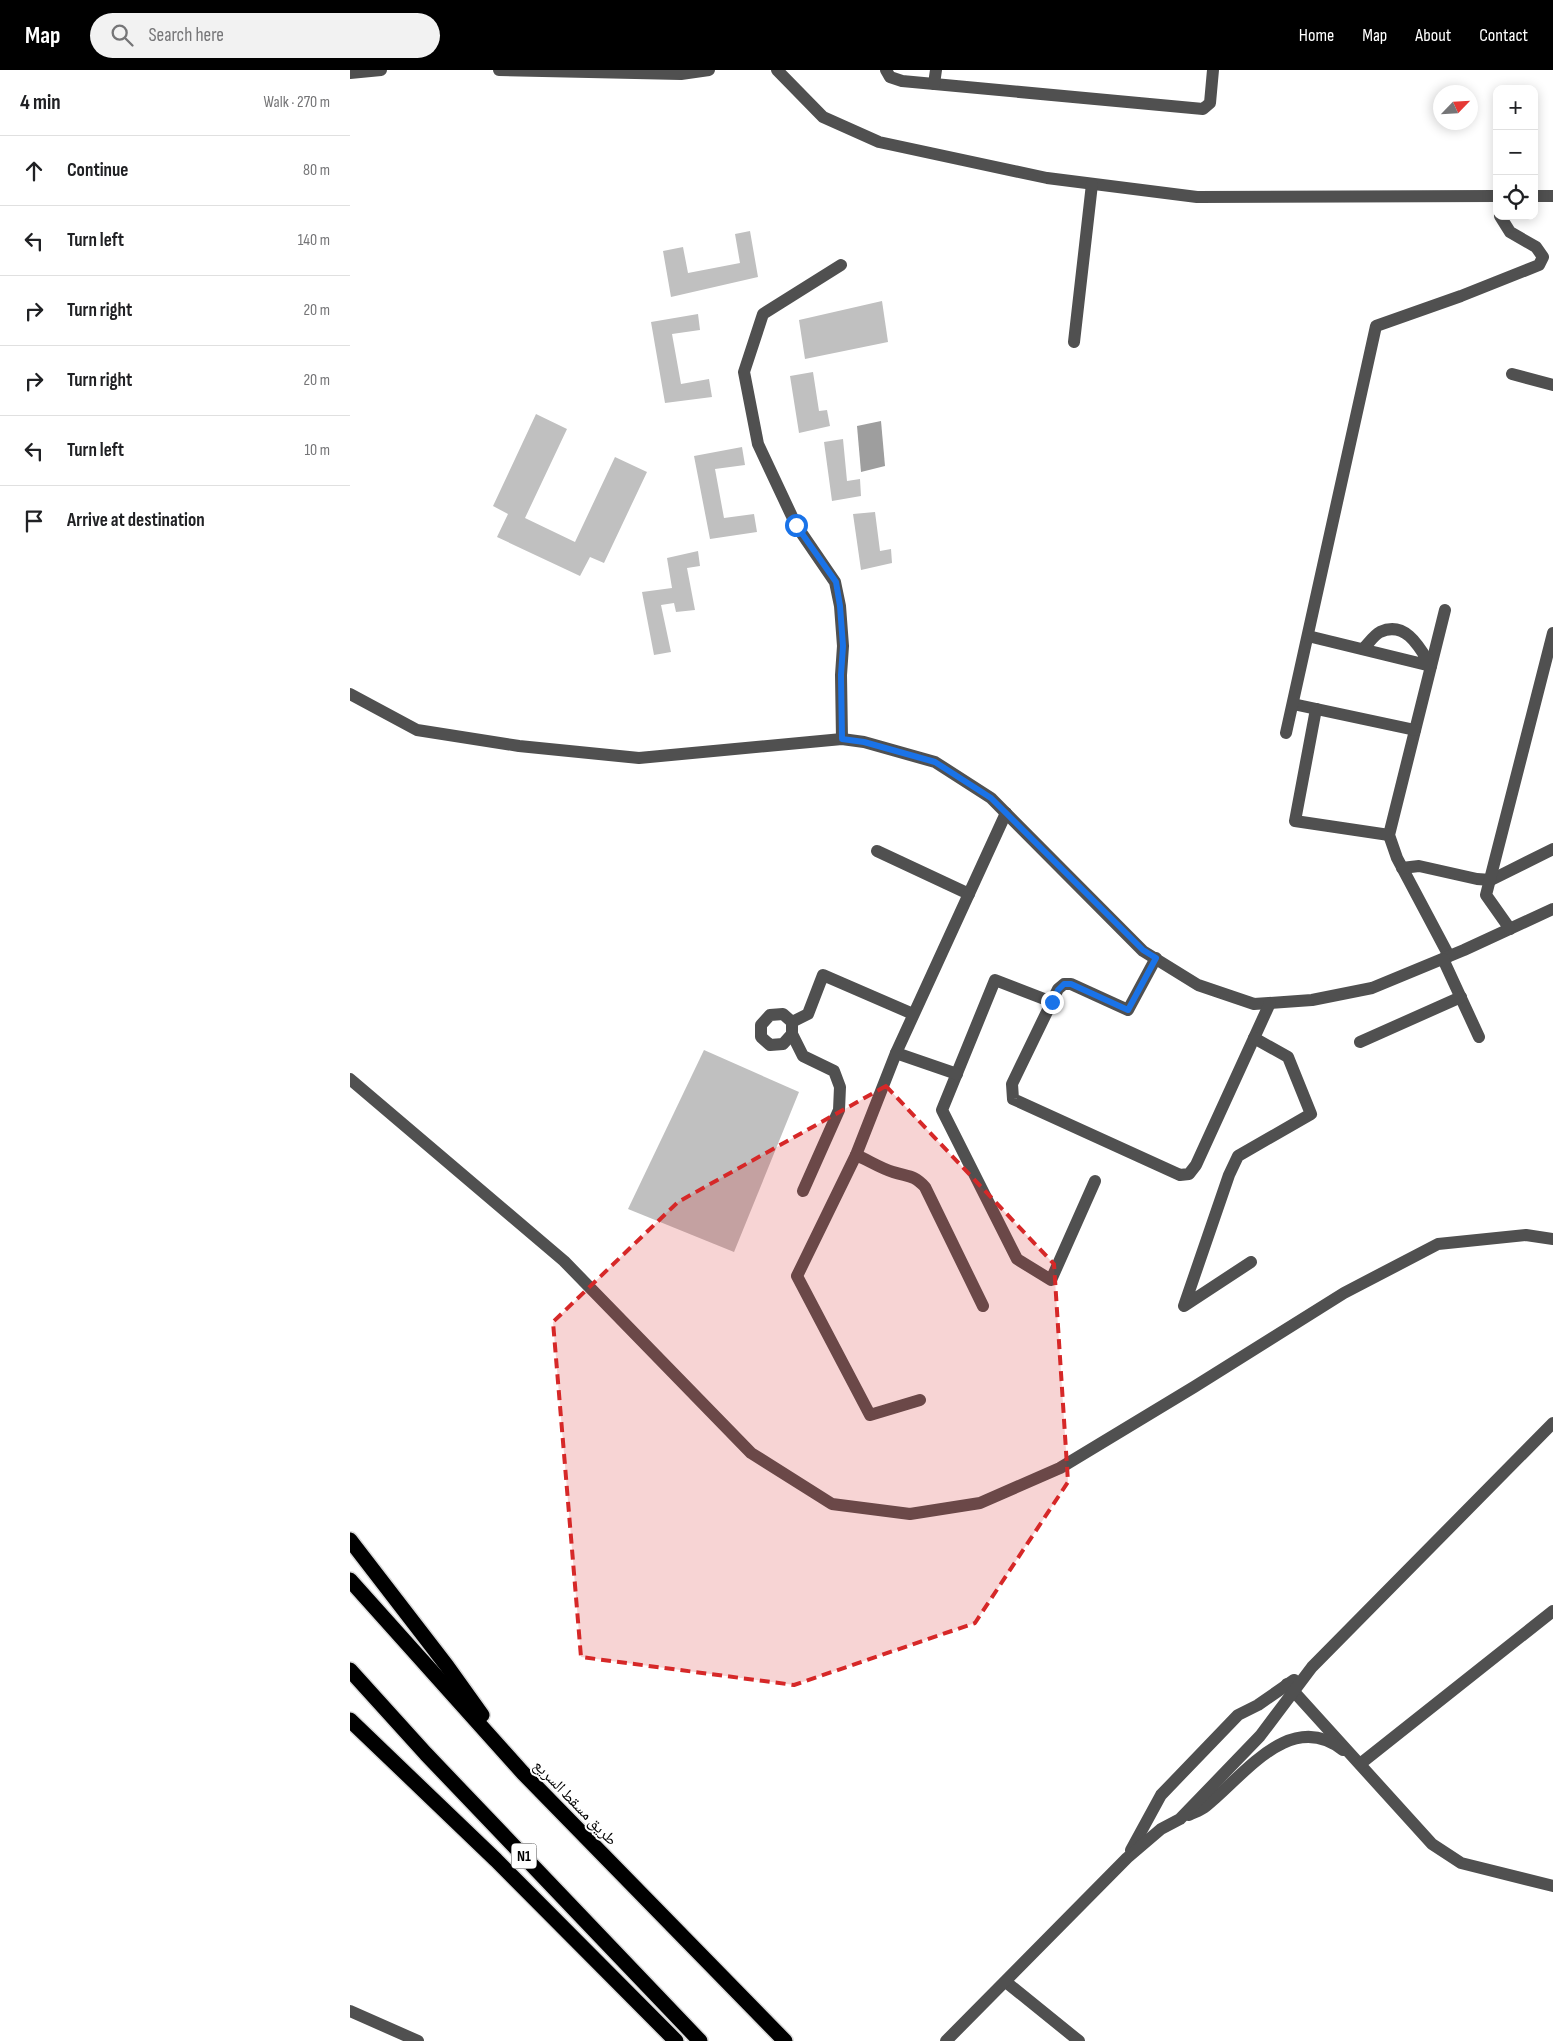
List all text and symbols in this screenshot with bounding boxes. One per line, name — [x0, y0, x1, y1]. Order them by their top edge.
search box — [90, 13, 440, 58]
text: Map — [25, 21, 60, 50]
icon: search — [108, 21, 136, 49]
text: Search here — [148, 24, 224, 47]
text: Home — [1299, 25, 1334, 46]
text: Map — [1362, 25, 1387, 46]
text: About — [1415, 25, 1451, 46]
text: Contact — [1479, 25, 1528, 46]
north arrow — [1433, 85, 1478, 130]
map controls — [1493, 85, 1538, 220]
button: + — [1493, 85, 1538, 130]
text: 4 min — [20, 90, 61, 115]
text: Walk · 270 m — [264, 93, 330, 112]
button: − — [1493, 130, 1538, 175]
icon: ahead — [20, 157, 48, 185]
text: Continue — [67, 159, 128, 182]
text: 80 m — [303, 161, 330, 180]
button: locate — [1493, 175, 1538, 220]
icon: left — [20, 227, 48, 255]
text: Turn left — [67, 229, 124, 252]
text: 140 m — [298, 231, 330, 250]
icon: right — [20, 297, 48, 325]
text: Turn right — [67, 299, 132, 322]
text: 20 m — [303, 301, 330, 320]
icon: right — [20, 367, 48, 395]
text: Turn right — [67, 369, 132, 392]
text: 20 m — [303, 371, 330, 390]
icon: left — [20, 437, 48, 465]
text: Turn left — [67, 439, 124, 462]
text: 10 m — [304, 441, 330, 460]
icon: arrive — [20, 507, 48, 535]
text: Arrive at destination — [67, 509, 205, 532]
route start — [785, 514, 808, 537]
route end — [1041, 991, 1064, 1014]
street label: طريق مسقط السريع — [529, 1756, 621, 1850]
road number: N1 — [512, 1844, 536, 1868]

